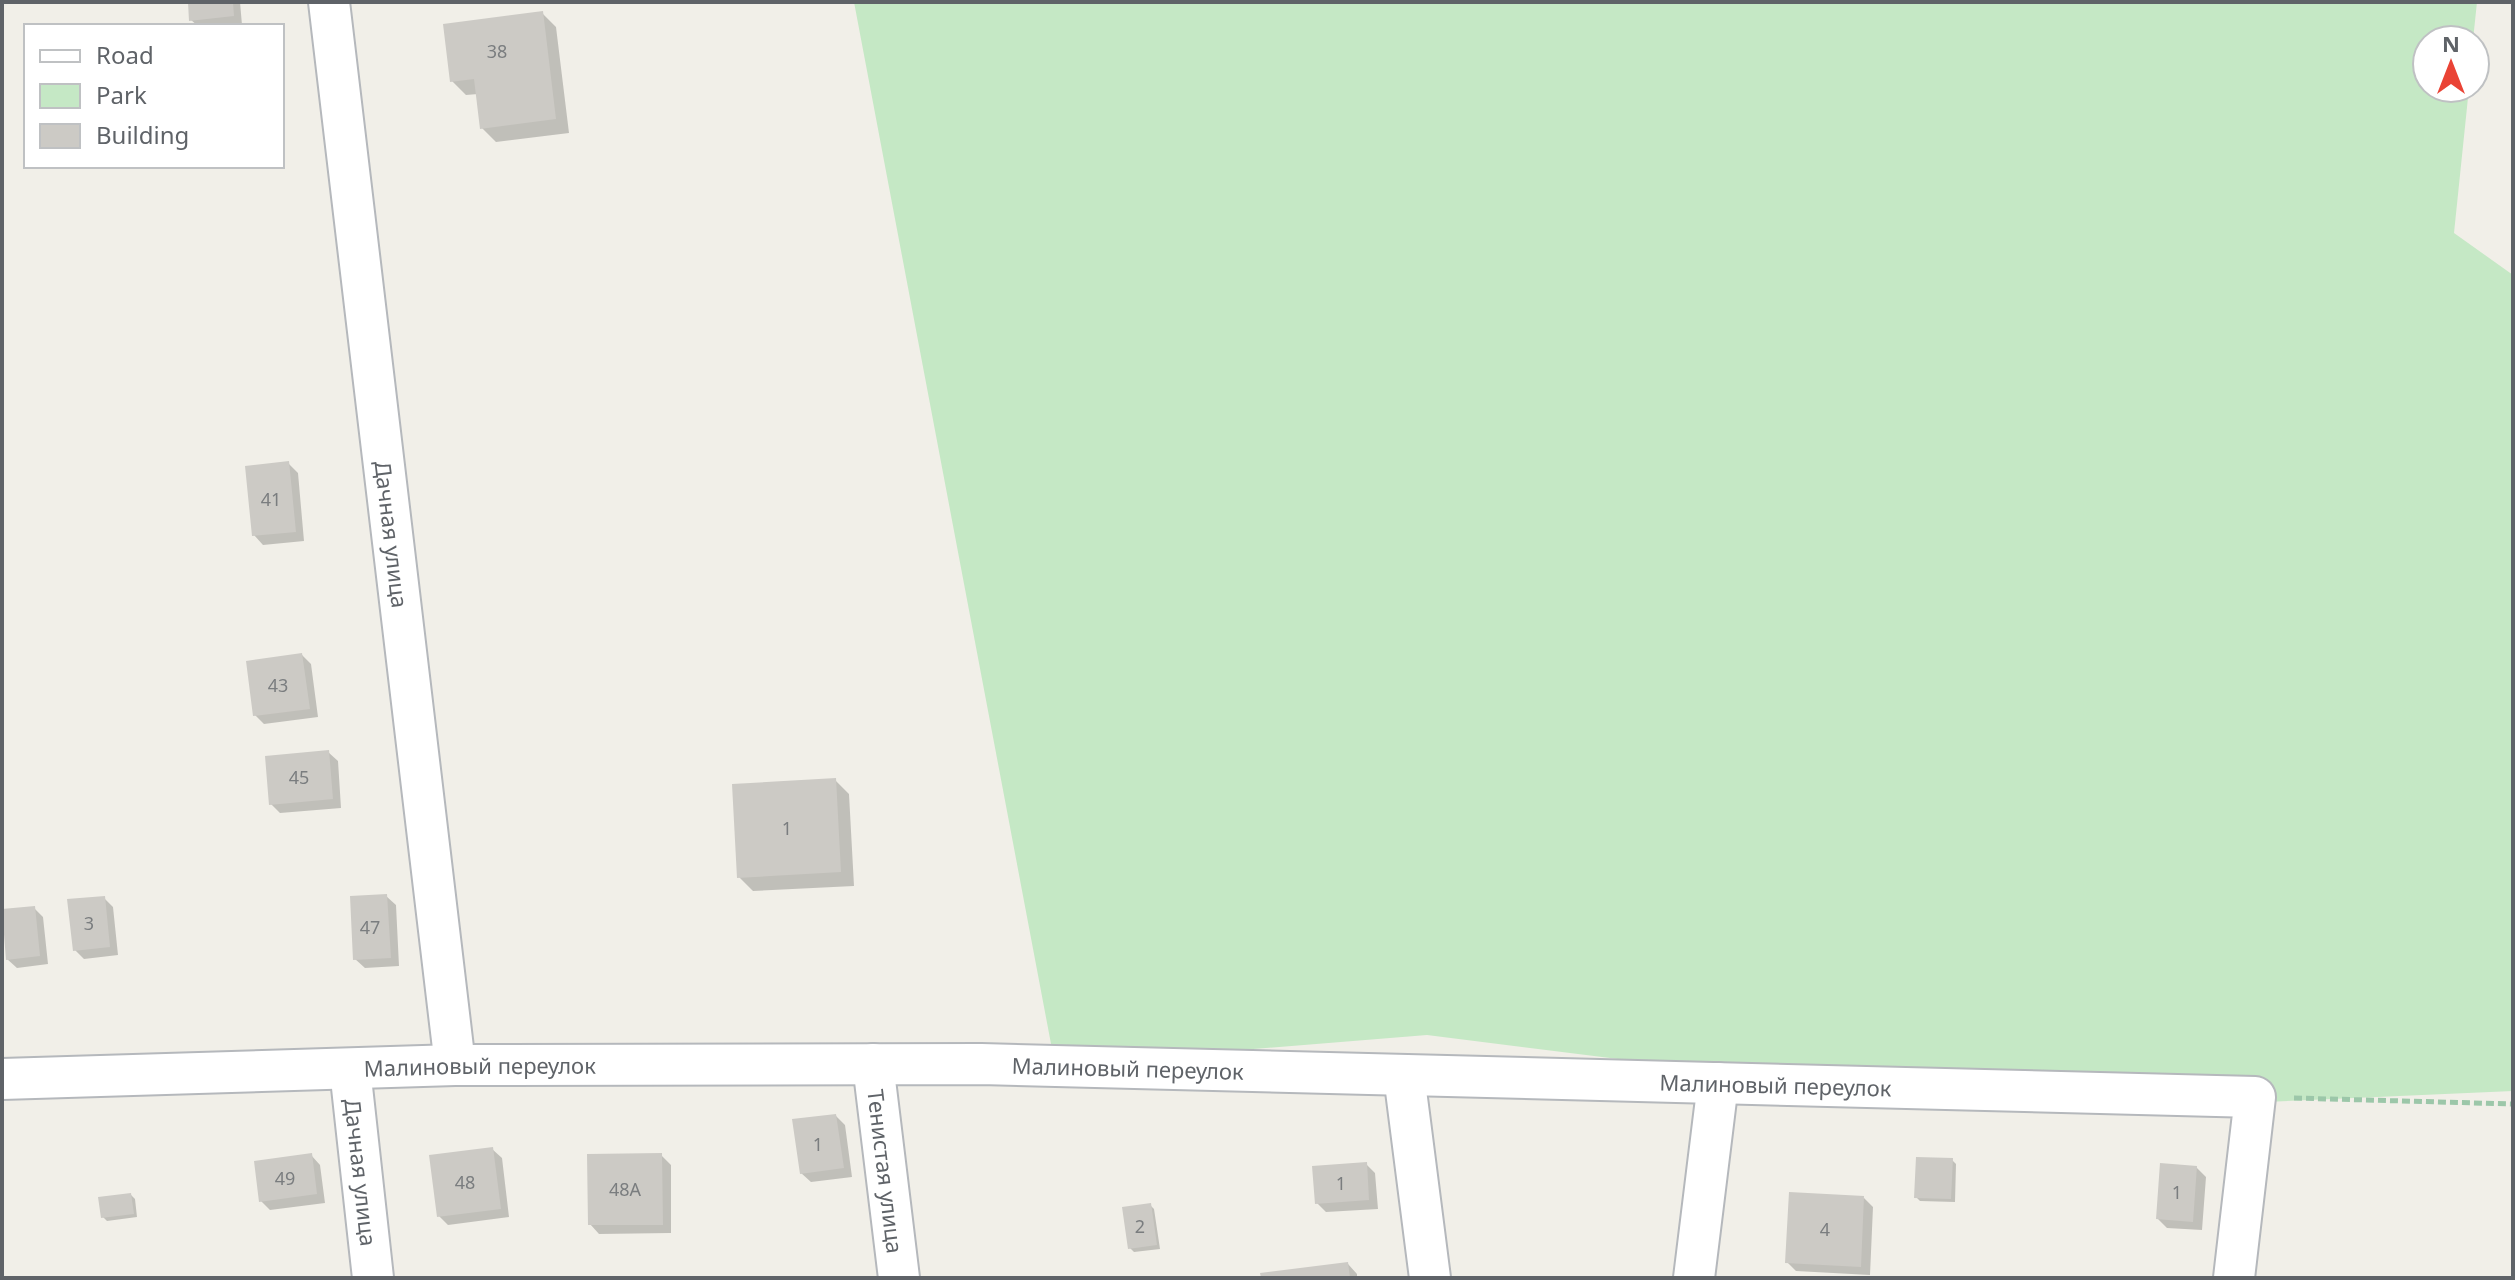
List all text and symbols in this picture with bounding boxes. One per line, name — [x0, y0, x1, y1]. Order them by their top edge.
legend — [24, 24, 284, 168]
north arrow — [2411, 24, 2491, 104]
text: N — [2442, 28, 2460, 58]
text: Road — [96, 38, 154, 71]
house number: 38 — [487, 39, 507, 63]
text: Park — [96, 78, 147, 111]
text: Building — [96, 118, 189, 151]
street label: Дачная улица — [368, 459, 416, 609]
house number: 41 — [261, 487, 281, 511]
house number: 43 — [268, 673, 288, 697]
house number: 45 — [289, 765, 309, 789]
house number: 1 — [782, 816, 792, 840]
house number: 3 — [84, 911, 94, 935]
house number: 47 — [360, 915, 380, 939]
street label: Малиновый переулок — [363, 1050, 596, 1083]
street label: Малиновый переулок — [1011, 1050, 1244, 1086]
street label: Малиновый переулок — [1659, 1067, 1892, 1103]
street label: Тенистая улица — [861, 1088, 911, 1255]
street label: Дачная улица — [338, 1097, 384, 1247]
house number: 1 — [813, 1132, 823, 1156]
house number: 49 — [275, 1166, 295, 1190]
house number: 48 — [455, 1170, 475, 1194]
house number: 1 — [1336, 1171, 1346, 1195]
house number: 48А — [609, 1177, 642, 1201]
house number: 1 — [2172, 1180, 2182, 1204]
house number: 2 — [1135, 1214, 1145, 1238]
house number: 4 — [1820, 1217, 1830, 1241]

